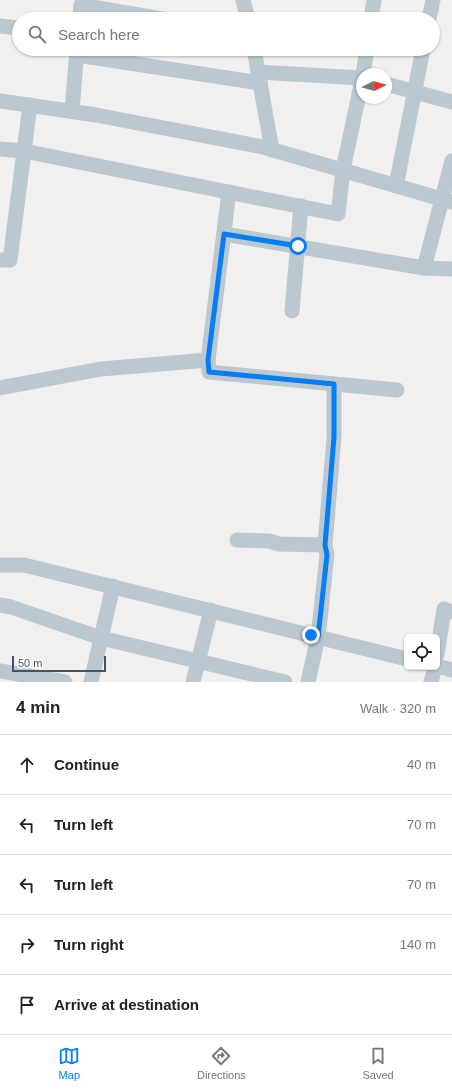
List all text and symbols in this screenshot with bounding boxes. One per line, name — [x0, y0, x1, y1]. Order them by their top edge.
search box — [12, 12, 440, 56]
icon: search — [26, 23, 48, 45]
text: Search here — [58, 26, 140, 43]
north arrow — [356, 68, 392, 104]
route start — [289, 237, 307, 255]
route end — [302, 626, 320, 644]
map controls — [404, 634, 440, 670]
button: locate — [404, 634, 440, 670]
scale bar — [12, 654, 106, 673]
text: 50 m — [18, 657, 42, 669]
text: 4 min — [16, 698, 60, 717]
text: Walk · 320 m — [360, 701, 436, 716]
icon: ahead — [16, 754, 38, 776]
text: Continue — [54, 756, 119, 773]
text: 40 m — [407, 757, 436, 772]
icon: left — [16, 814, 38, 836]
text: Turn left — [54, 816, 113, 833]
text: 70 m — [407, 817, 436, 832]
icon: left — [16, 874, 38, 896]
text: Turn left — [54, 876, 113, 893]
text: 70 m — [407, 877, 436, 892]
icon: right — [16, 934, 38, 956]
text: Turn right — [54, 936, 124, 953]
text: 140 m — [400, 937, 436, 952]
icon: arrive — [16, 994, 38, 1016]
text: Arrive at destination — [54, 996, 199, 1013]
tab: Map — [58, 1045, 80, 1081]
tab: Directions — [197, 1045, 246, 1081]
tab: Saved — [362, 1045, 394, 1081]

